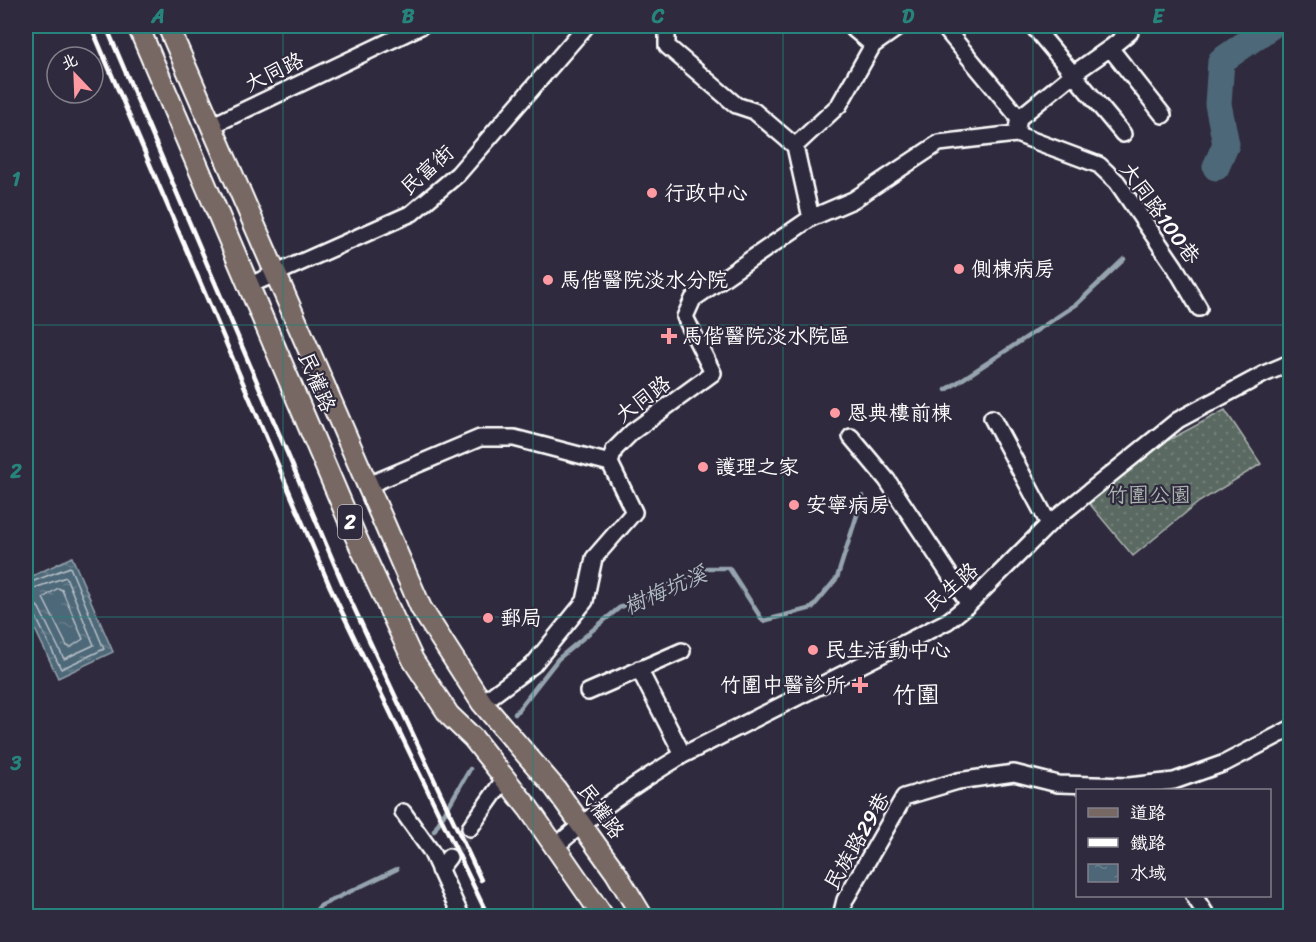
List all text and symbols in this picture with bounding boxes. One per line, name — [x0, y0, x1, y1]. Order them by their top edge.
text: A — [150, 0, 165, 34]
text: B — [402, 0, 415, 34]
text: C — [651, 0, 665, 34]
text: D — [902, 0, 915, 34]
text: E — [1152, 0, 1165, 34]
street label: 大同路 — [237, 41, 311, 103]
north arrow — [45, 45, 105, 105]
text: 北 — [56, 45, 82, 78]
street label: 民富街 — [391, 135, 463, 205]
street label: 大同路100巷 — [1109, 153, 1211, 273]
text: 1 — [12, 162, 21, 197]
place label: 行政中心 — [664, 174, 748, 212]
marker: 行政中心 — [645, 186, 659, 200]
place label: 側棟病房 — [971, 250, 1055, 288]
place label: 馬偕醫院淡水分院 — [560, 261, 728, 299]
marker: 側棟病房 — [952, 262, 966, 276]
marker: 馬偕醫院淡水分院 — [541, 273, 555, 287]
place label: 馬偕醫院淡水院區 — [682, 317, 850, 355]
marker: 馬偕醫院淡水院區 — [660, 327, 678, 345]
street label: 民權路 — [287, 346, 347, 418]
street label: 大同路 — [606, 365, 680, 433]
place label: 恩典樓前棟 — [847, 394, 952, 432]
marker: 恩典樓前棟 — [828, 406, 842, 420]
place label: 護理之家 — [715, 448, 799, 486]
text: 2 — [9, 454, 22, 489]
marker: 護理之家 — [696, 460, 710, 474]
park label: 竹圍公園 — [1107, 476, 1191, 514]
place label: 安寧病房 — [806, 486, 890, 524]
marker: 安寧病房 — [787, 498, 801, 512]
road number: 2 — [338, 505, 362, 539]
street label: 民生路 — [915, 552, 987, 622]
water label: 樹梅坑溪 — [617, 554, 714, 626]
place label: 郵局 — [500, 599, 542, 637]
marker: 郵局 — [481, 611, 495, 625]
place label: 民生活動中心 — [825, 631, 951, 669]
marker: 民生活動中心 — [806, 643, 820, 657]
place label: 竹圍中醫診所 — [720, 666, 846, 704]
district label: 竹圍 — [892, 674, 940, 716]
marker: 竹圍中醫診所 — [851, 676, 869, 694]
text: 3 — [10, 746, 22, 781]
street label: 民權路 — [567, 774, 635, 848]
street label: 民族路29巷 — [813, 784, 901, 898]
legend — [1076, 789, 1271, 897]
text: 道路 — [1130, 797, 1166, 829]
text: 鐵路 — [1130, 827, 1166, 859]
text: 水域 — [1130, 857, 1166, 889]

